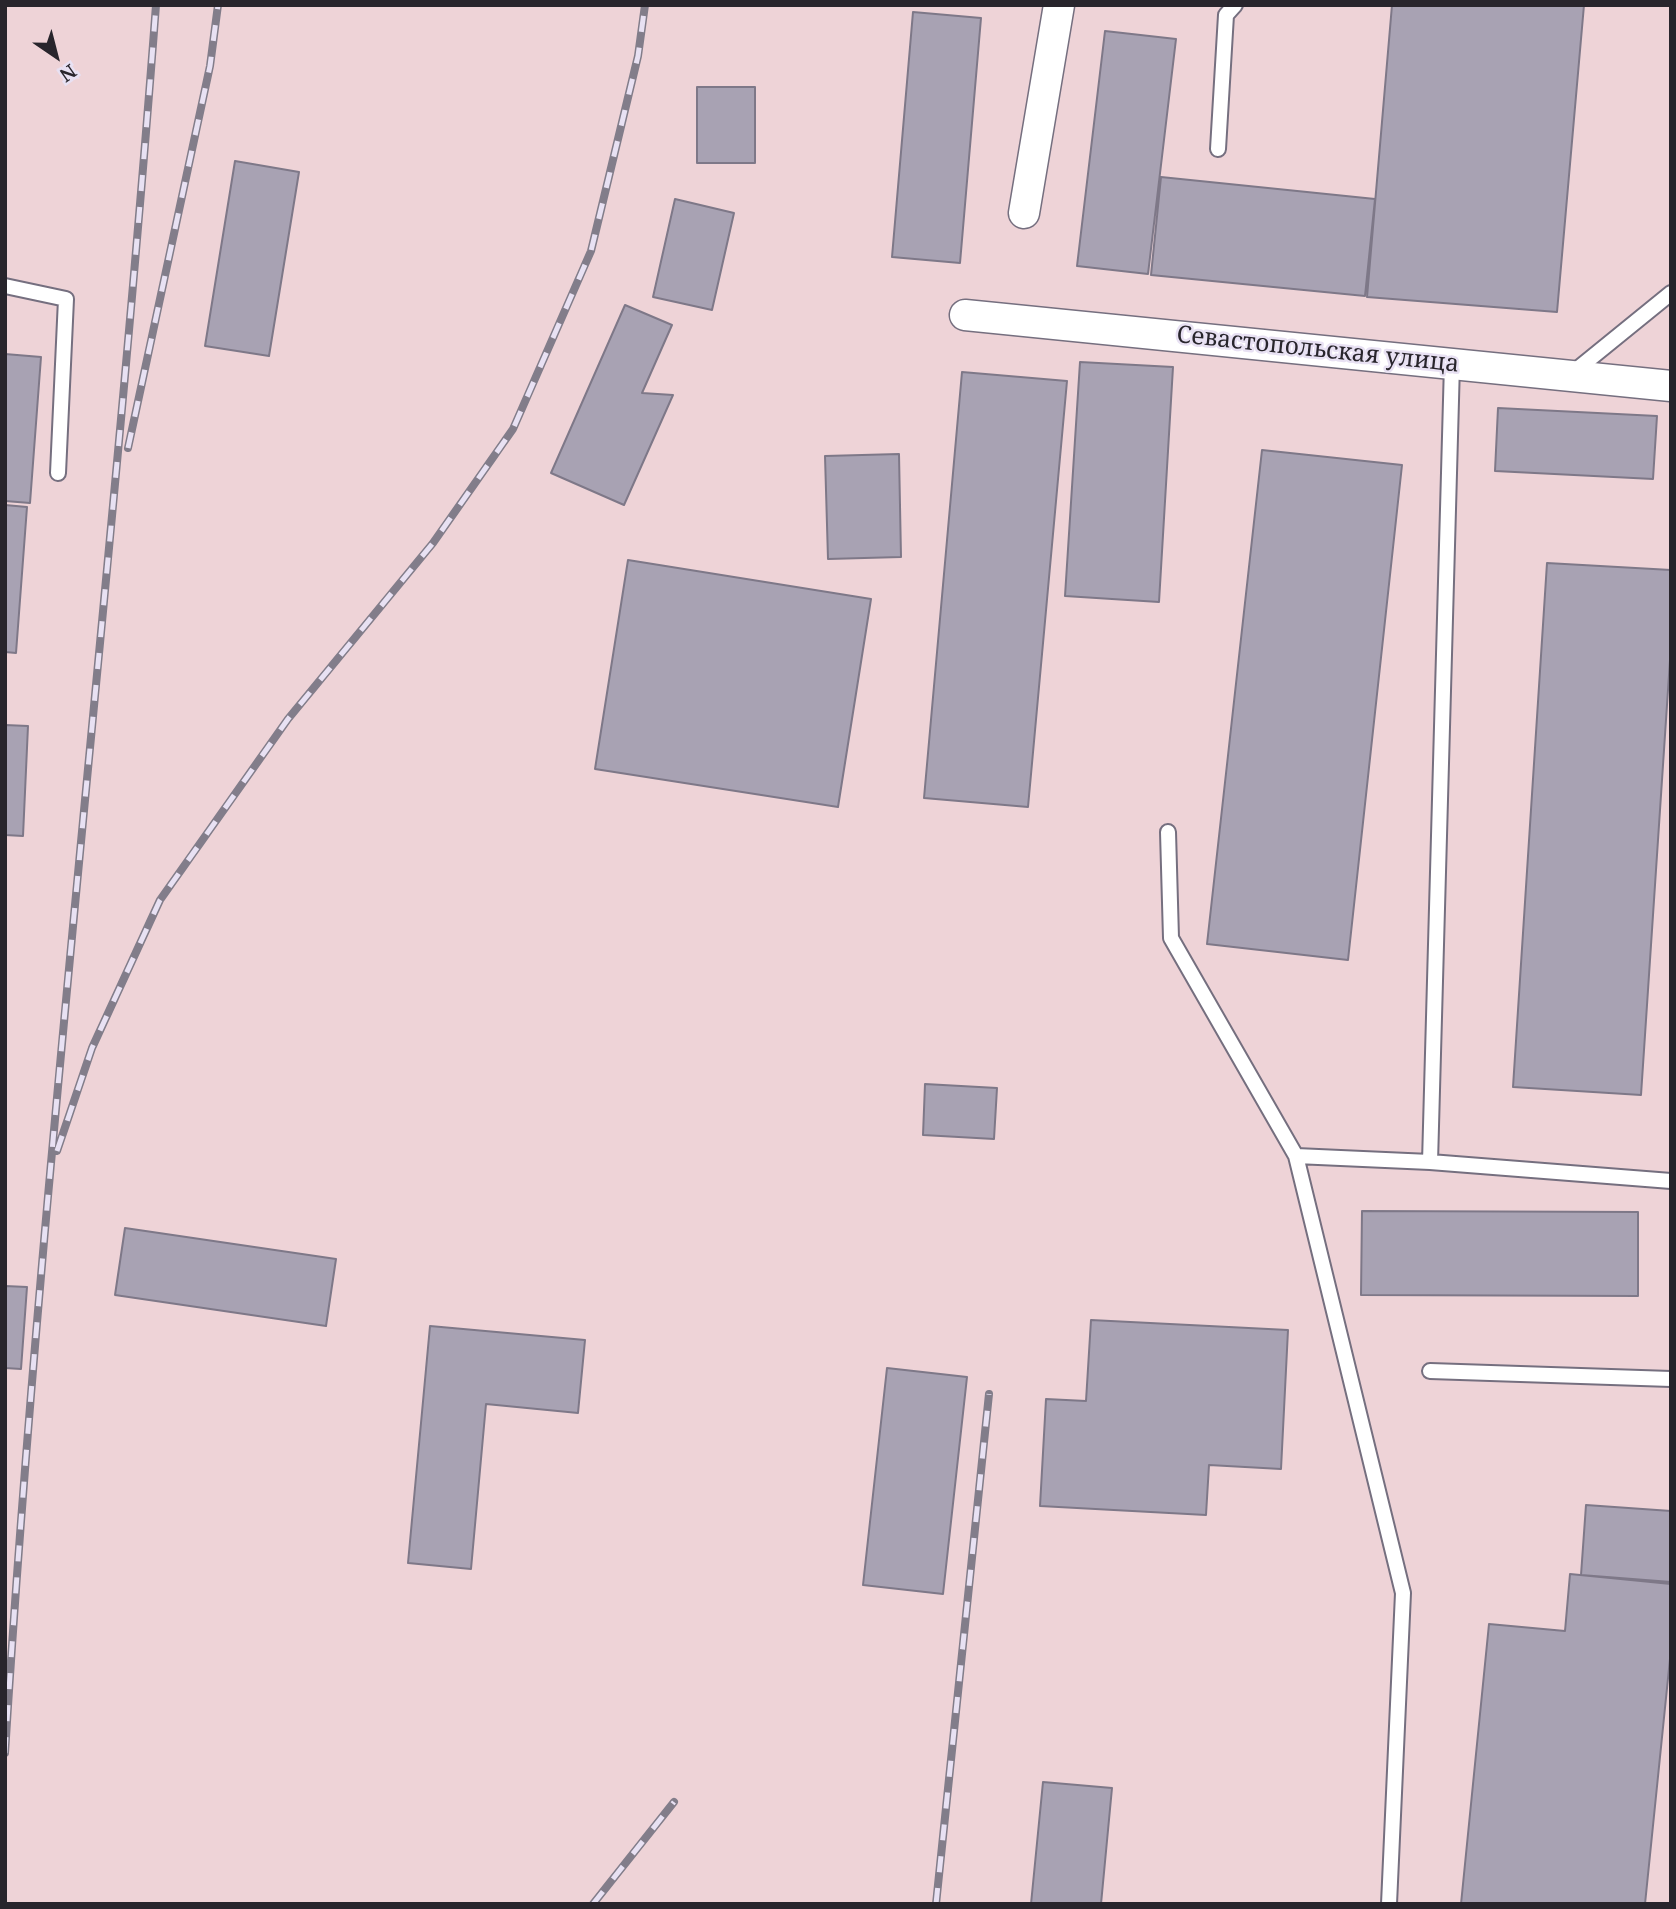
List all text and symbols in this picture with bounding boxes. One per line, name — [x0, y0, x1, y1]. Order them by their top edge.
north arrow — [21, 21, 91, 91]
text: N — [54, 58, 82, 88]
street label: Севастопольская улица — [1175, 321, 1461, 379]

